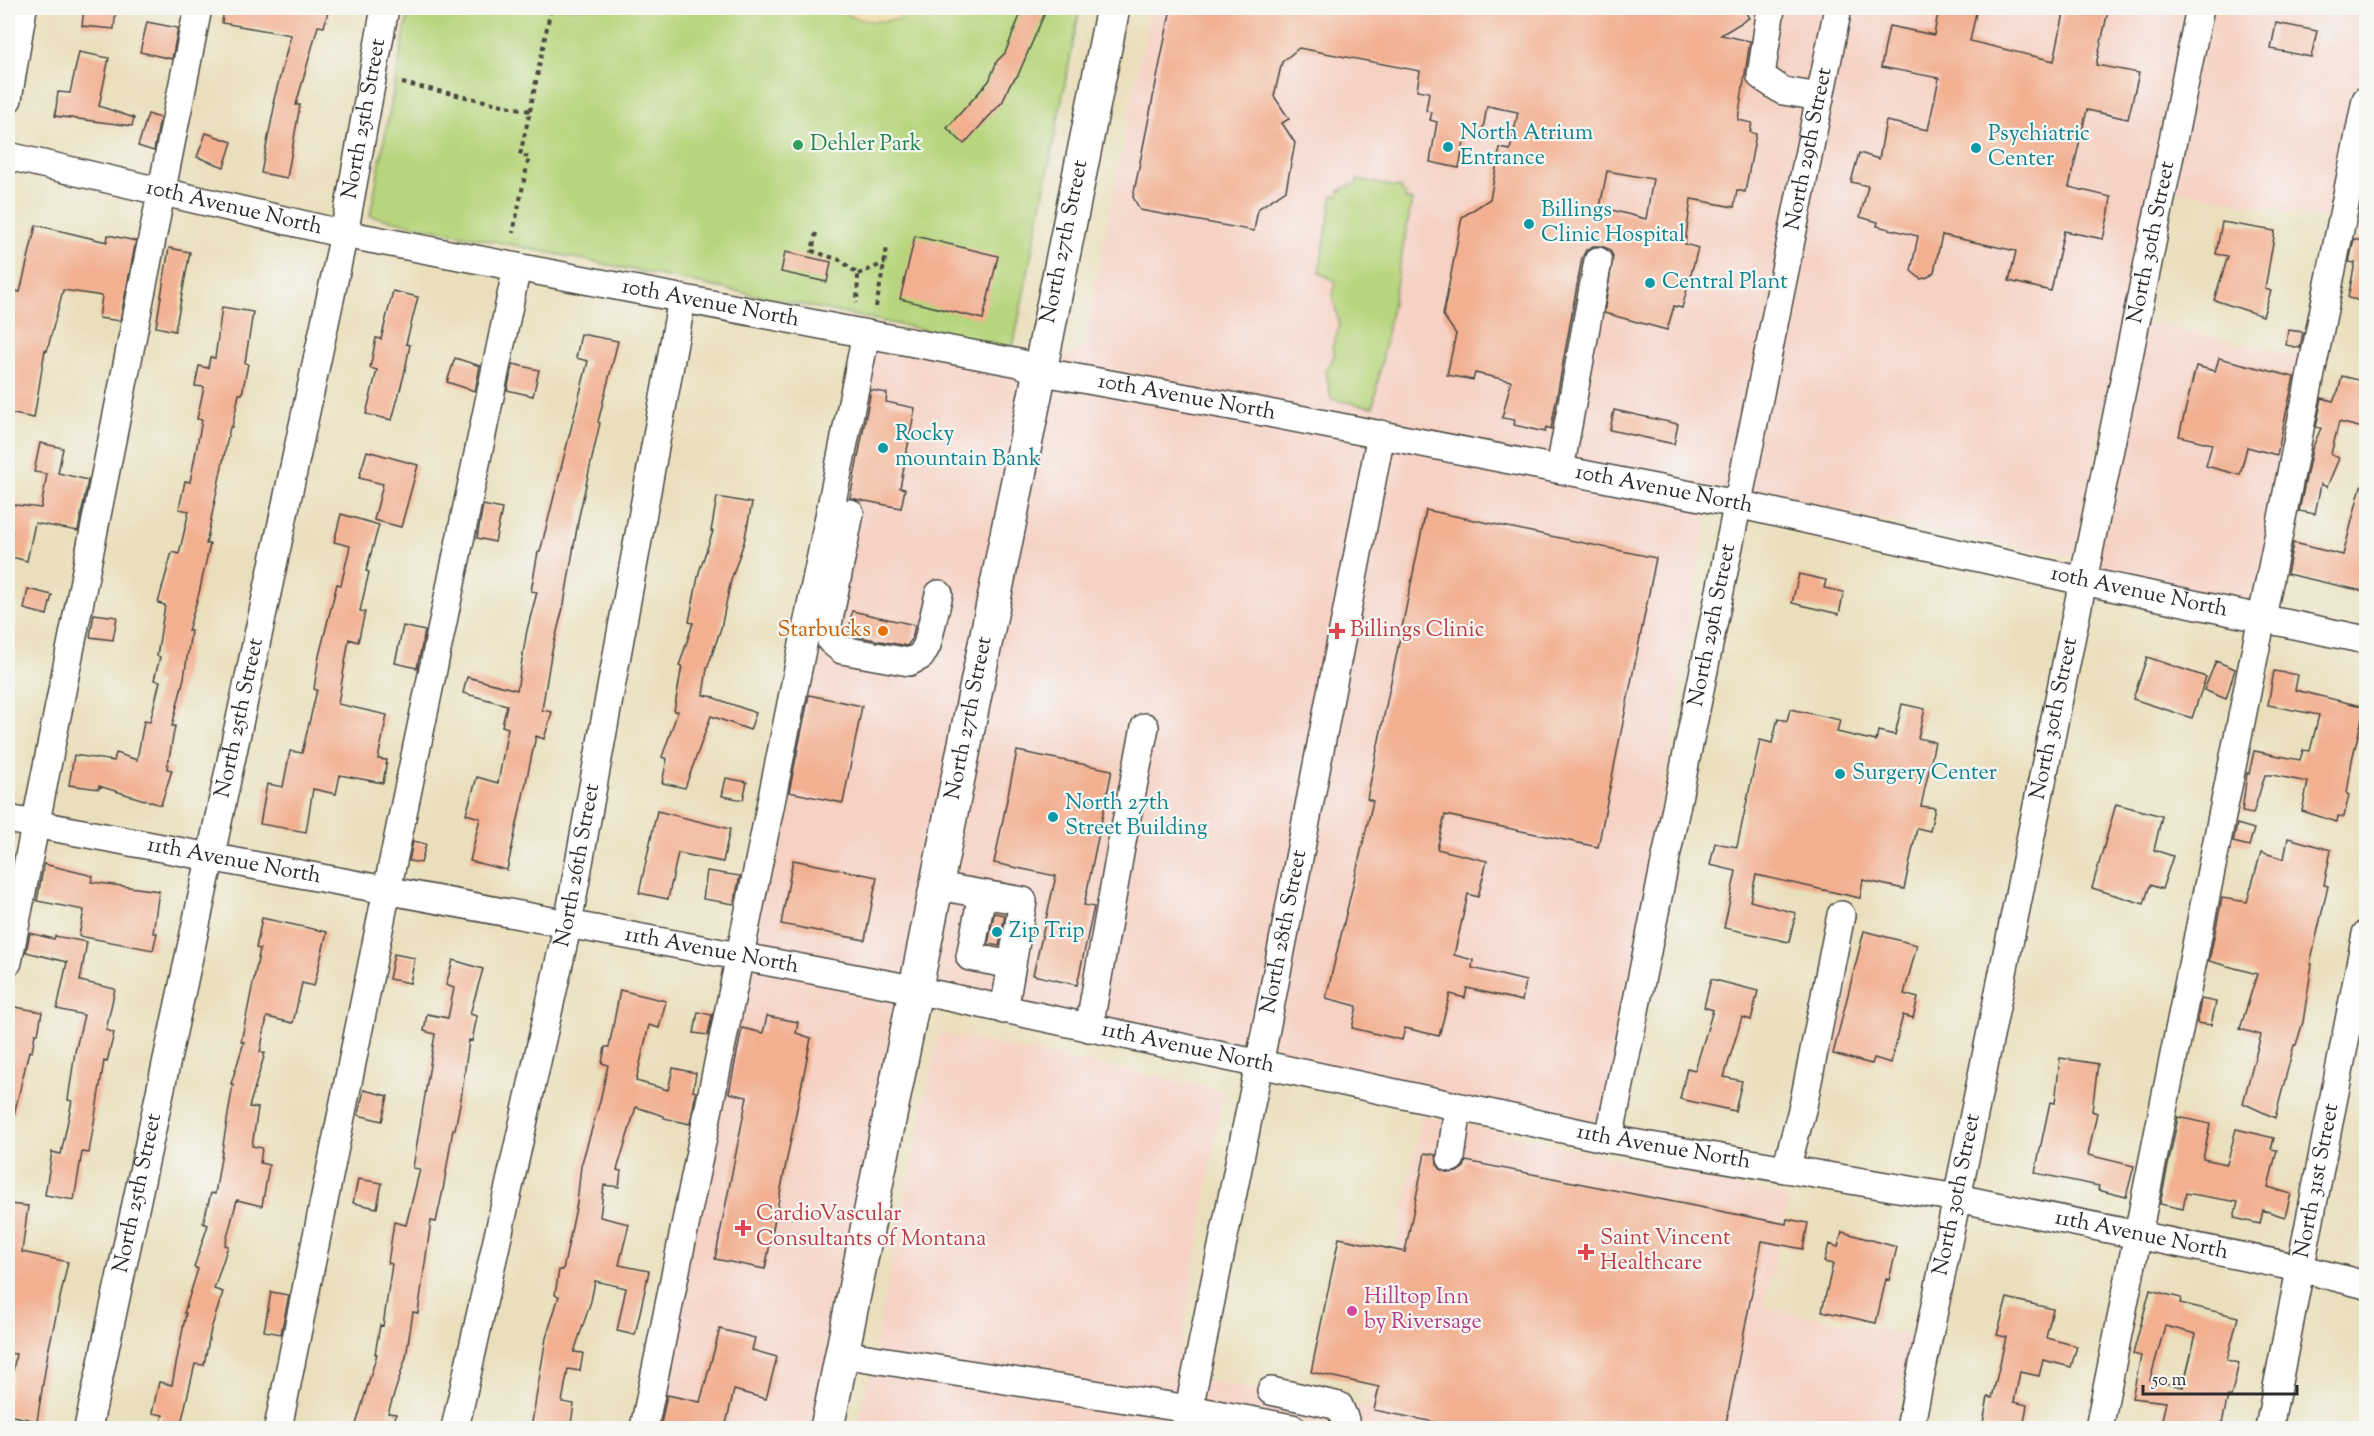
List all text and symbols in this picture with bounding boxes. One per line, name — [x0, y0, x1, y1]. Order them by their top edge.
street label: North 25th Street — [335, 36, 395, 202]
street label: North 29th Street — [1777, 64, 1842, 233]
place label: North Atrium Entrance — [1460, 118, 1593, 175]
place label: Psychiatric Center — [1988, 119, 2090, 176]
place label: Dehler Park — [810, 129, 922, 161]
marker: Dehler Park — [791, 138, 805, 152]
marker: North Atrium Entrance — [1441, 140, 1455, 154]
marker: Psychiatric Center — [1969, 141, 1983, 155]
street label: North 27th Street — [1033, 157, 1097, 326]
street label: North 30th Street — [2120, 158, 2184, 326]
street label: 10th Avenue North — [143, 173, 325, 244]
place label: Billings Clinic Hospital — [1541, 195, 1685, 252]
marker: Billings Clinic Hospital — [1522, 217, 1536, 231]
place label: Central Plant — [1662, 267, 1788, 299]
street label: 10th Avenue North — [619, 271, 802, 337]
marker: Central Plant — [1643, 276, 1657, 290]
street label: 10th Avenue North — [1095, 366, 1279, 430]
place label: Rocky mountain Bank — [895, 419, 1041, 476]
marker: Rocky mountain Bank — [876, 441, 890, 455]
street label: 10th Avenue North — [1573, 457, 1756, 523]
street label: North 29th Street — [1681, 541, 1745, 710]
street label: 10th Avenue North — [2047, 558, 2231, 627]
place label: Starbucks — [777, 615, 871, 647]
place label: Billings Clinic — [1350, 615, 1485, 647]
marker: Billings Clinic — [1328, 622, 1346, 640]
marker: Starbucks — [876, 624, 890, 638]
street label: North 27th Street — [938, 633, 1002, 803]
street label: North 30th Street — [2023, 634, 2087, 803]
street label: North 25th Street — [208, 635, 273, 801]
place label: Surgery Center — [1852, 758, 1997, 790]
marker: Surgery Center — [1833, 767, 1847, 781]
street label: North 26th Street — [547, 781, 609, 950]
place label: North 27th Street Building — [1065, 788, 1208, 845]
marker: North 27th Street Building — [1046, 810, 1060, 824]
street label: 11th Avenue North — [144, 829, 324, 893]
street label: North 28th Street — [1253, 847, 1316, 1016]
place label: Zip Trip — [1009, 916, 1085, 948]
street label: 11th Avenue North — [622, 919, 801, 983]
marker: Zip Trip — [990, 925, 1004, 939]
street label: 11th Avenue North — [1098, 1014, 1277, 1083]
street label: North 31st Street — [2287, 1100, 2348, 1261]
street label: North 25th Street — [106, 1110, 171, 1276]
street label: North 30th Street — [1925, 1110, 1990, 1279]
street label: 11th Avenue North — [1573, 1116, 1753, 1179]
place label: CardioVascular Consultants of Montana — [756, 1199, 987, 1256]
street label: 11th Avenue North — [2052, 1202, 2231, 1269]
marker: CardioVascular Consultants of Montana — [734, 1219, 752, 1237]
place label: Saint Vincent Healthcare — [1600, 1223, 1731, 1280]
marker: Saint Vincent Healthcare — [1577, 1243, 1595, 1261]
place label: Hilltop Inn by Riversage — [1364, 1282, 1482, 1339]
marker: Hilltop Inn by Riversage — [1345, 1304, 1359, 1318]
scale bar — [2143, 1358, 2298, 1396]
text: 50 m — [2151, 1368, 2187, 1394]

